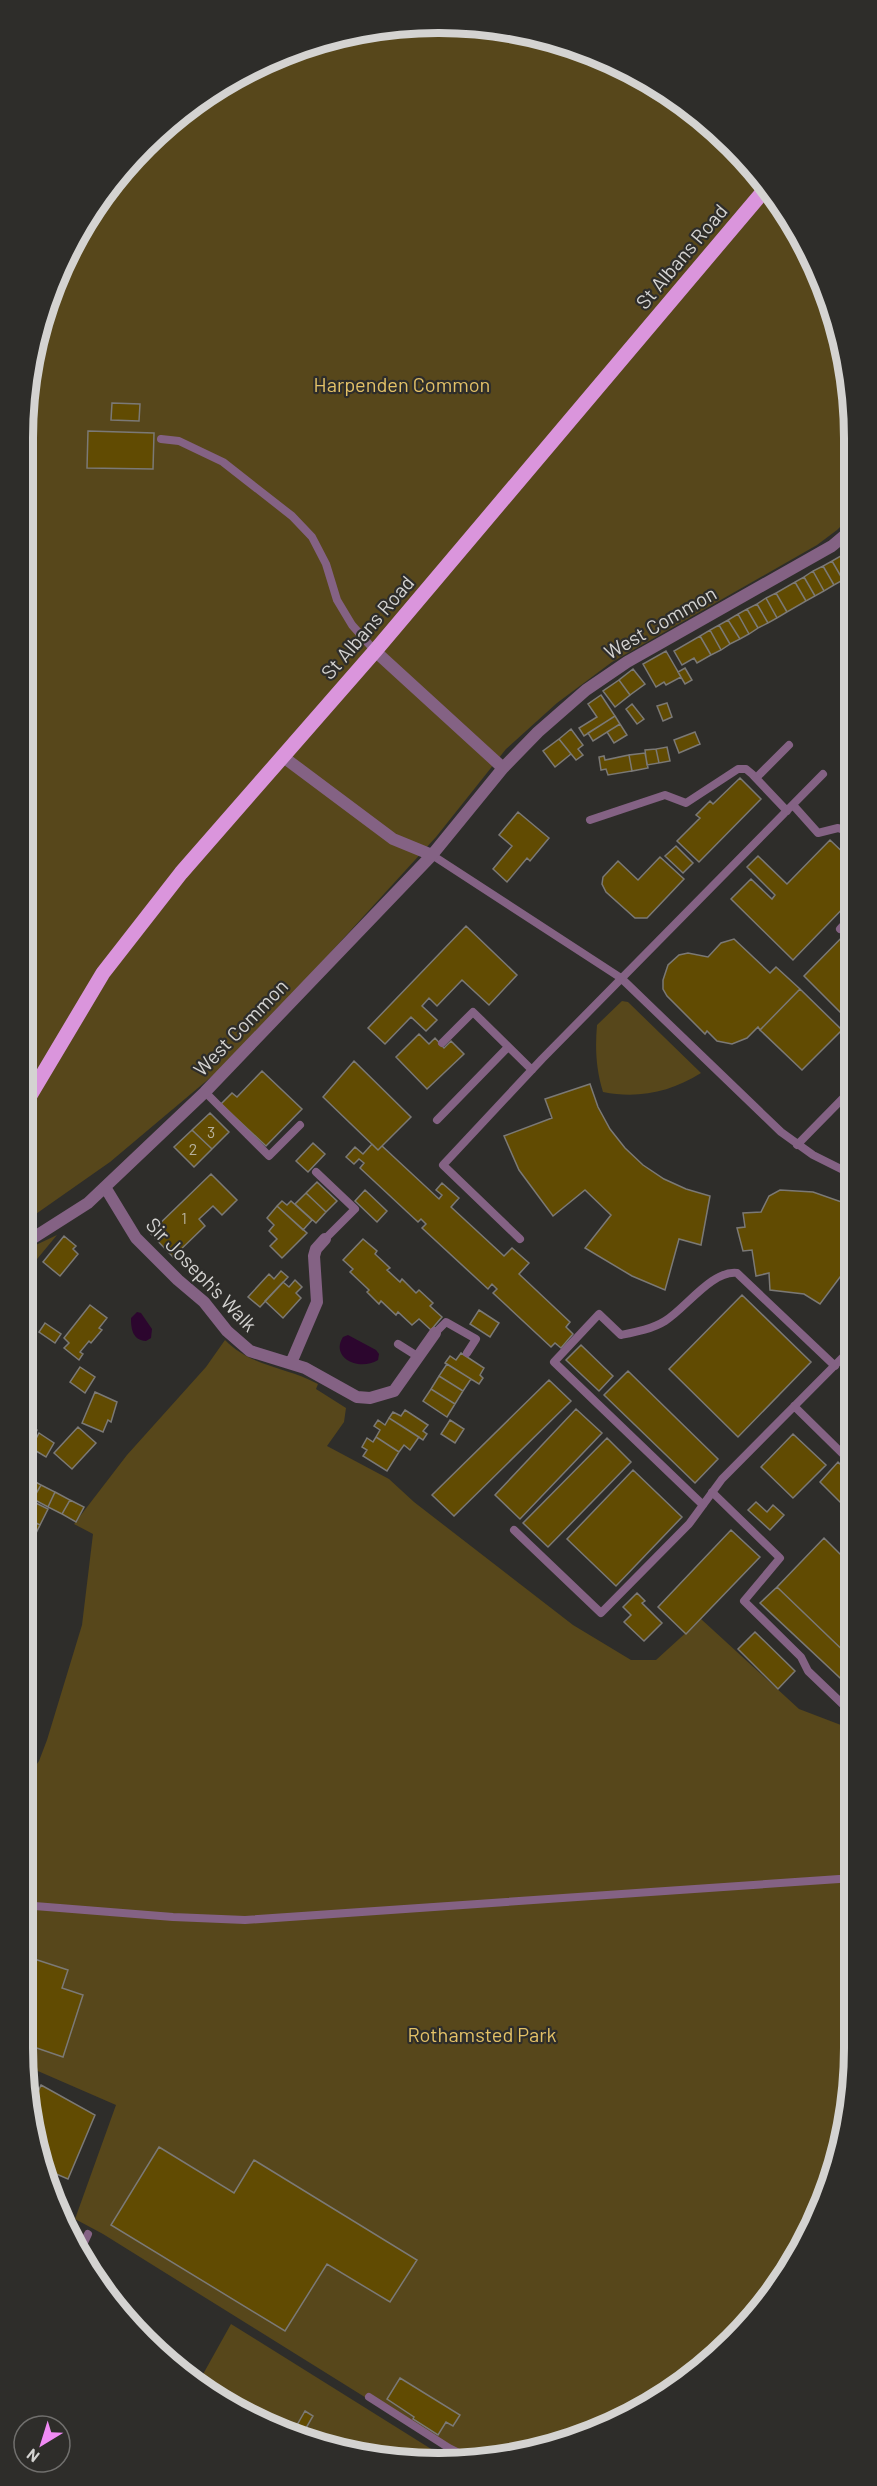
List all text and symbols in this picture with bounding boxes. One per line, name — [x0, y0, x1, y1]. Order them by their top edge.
street label: St Albans Road — [630, 199, 732, 313]
park label: Harpenden Common — [314, 372, 490, 396]
street label: St Albans Road — [315, 570, 419, 684]
street label: West Common — [600, 580, 720, 664]
street label: West Common — [188, 973, 292, 1081]
house number: 3 — [207, 1122, 215, 1141]
house number: 2 — [189, 1139, 197, 1158]
house number: 1 — [181, 1208, 187, 1227]
street label: Sir Joseph's Walk — [142, 1212, 262, 1336]
park label: Rothamsted Park — [407, 2022, 557, 2046]
north arrow — [12, 2414, 72, 2474]
text: N — [22, 2445, 42, 2467]

